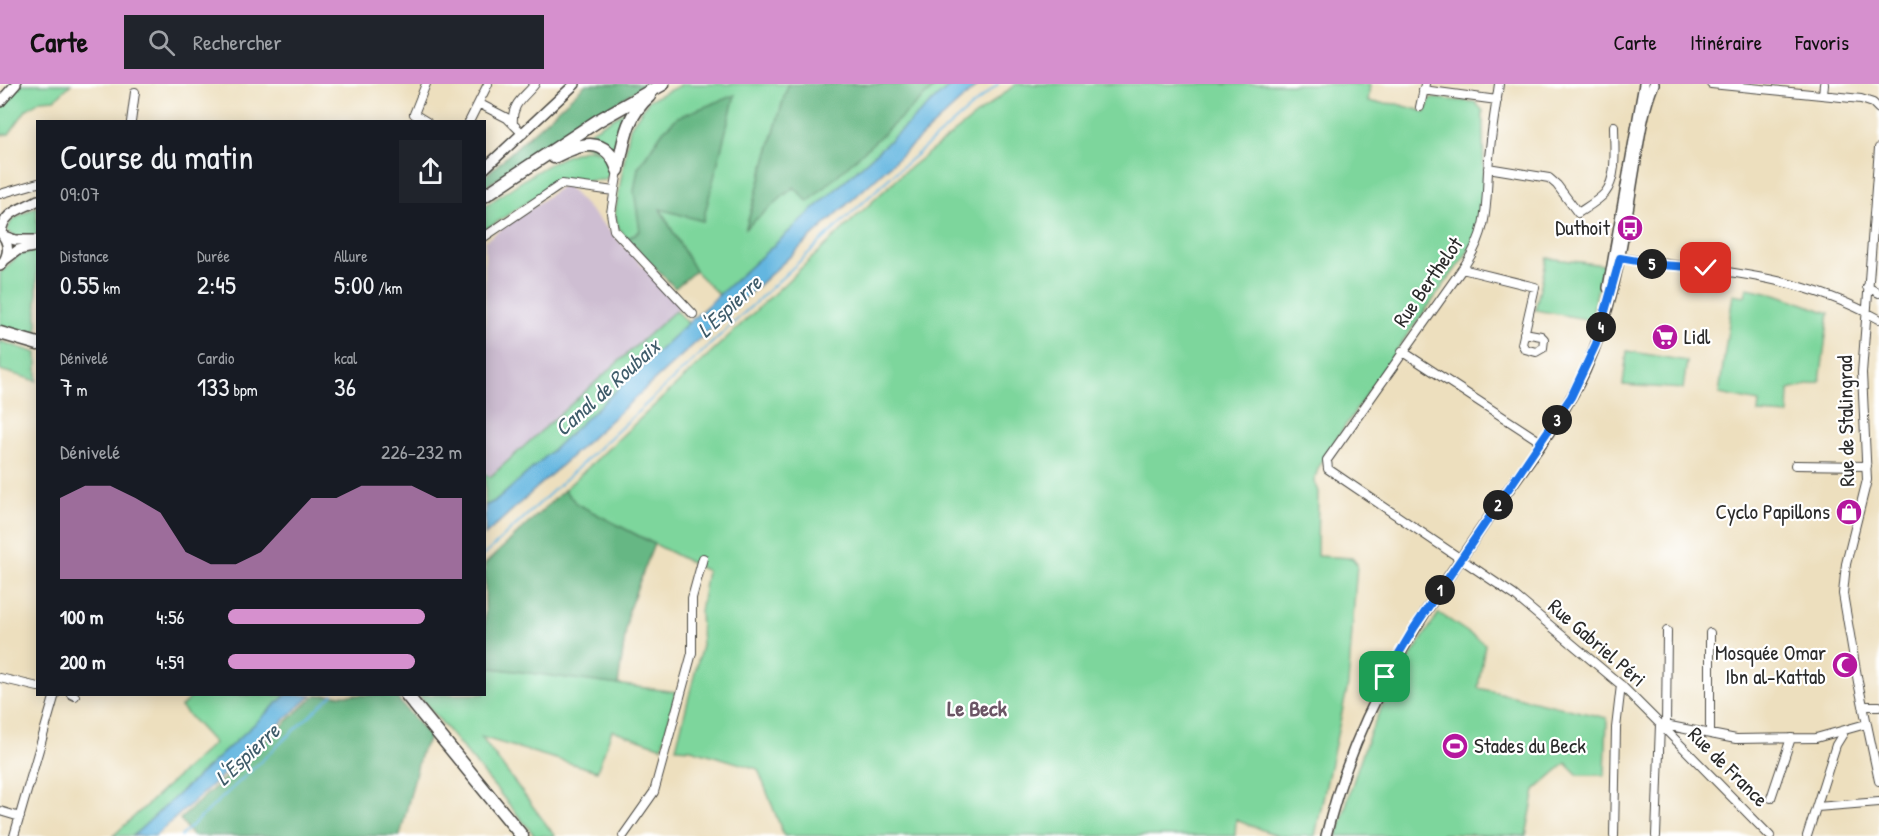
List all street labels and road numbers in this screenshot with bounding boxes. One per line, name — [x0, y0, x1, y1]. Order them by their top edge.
street label: Rue Berthelot — [1386, 230, 1470, 333]
street label: Rue de Stalingrad — [1830, 355, 1861, 487]
street label: Rue Gabriel Péri — [1542, 592, 1652, 693]
street label: Rue de France — [1682, 720, 1775, 813]

